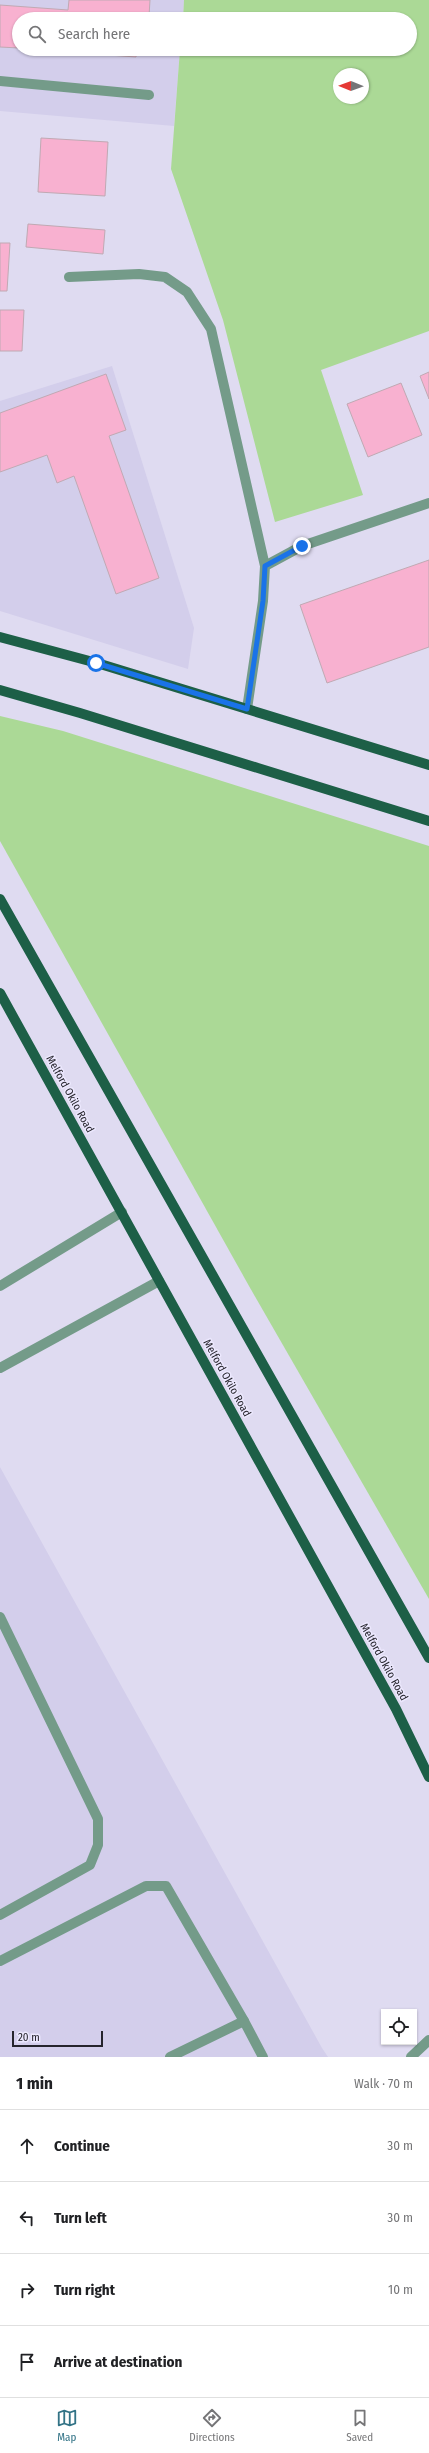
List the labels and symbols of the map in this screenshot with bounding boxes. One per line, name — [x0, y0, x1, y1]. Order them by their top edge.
north arrow — [333, 68, 369, 104]
route end — [293, 537, 311, 555]
route start — [87, 654, 105, 672]
street label: Melford Okilo Road — [43, 1053, 97, 1135]
street label: Melford Okilo Road — [200, 1337, 254, 1419]
street label: Melford Okilo Road — [357, 1621, 411, 1703]
scale bar — [12, 2029, 103, 2048]

